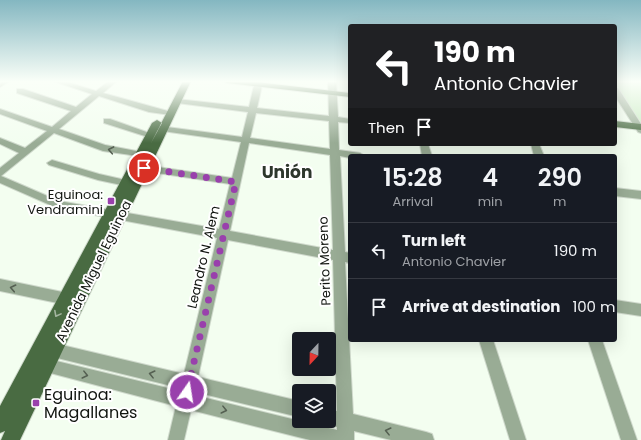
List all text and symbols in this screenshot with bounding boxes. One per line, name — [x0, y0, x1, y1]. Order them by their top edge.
text: 190 m — [434, 33, 516, 72]
icon: left — [368, 40, 420, 92]
text: Antonio Chavier — [434, 71, 578, 96]
icon: arrive — [413, 116, 435, 138]
text: Then — [368, 117, 405, 138]
one-way arrow — [108, 146, 114, 155]
pin — [127, 151, 161, 185]
icon: arrive — [133, 157, 155, 179]
district label: Unión — [262, 160, 312, 184]
text: 15:28 — [383, 161, 443, 194]
text: 4 — [482, 161, 498, 194]
text: 290 — [538, 161, 582, 194]
place label: Eguinoa: Vendramini — [27, 185, 103, 219]
text: Arrival — [392, 192, 433, 211]
text: min — [478, 192, 503, 211]
text: m — [553, 192, 566, 211]
marker: Eguinoa: Vendramini — [106, 196, 116, 206]
street label: Avenida Miguel Eguinoa — [51, 197, 136, 345]
street label: Leandro N. Alem — [182, 204, 225, 310]
street label: Perito Moreno — [313, 216, 336, 306]
text: Turn left — [402, 230, 466, 251]
icon: left — [368, 240, 390, 262]
text: 190 m — [554, 240, 597, 261]
text: Antonio Chavier — [402, 252, 506, 271]
one-way arrow — [9, 284, 16, 292]
icon: arrive — [368, 296, 390, 318]
text: Arrive at destination — [402, 296, 560, 317]
text: 100 m — [572, 296, 615, 317]
one-way arrow — [55, 310, 62, 317]
north arrow — [292, 332, 336, 376]
map controls — [292, 332, 336, 428]
one-way arrow — [81, 370, 88, 379]
one-way arrow — [149, 370, 156, 379]
position arrow — [166, 371, 208, 413]
place label: Eguinoa: Magallanes — [44, 383, 137, 424]
button: layers — [292, 384, 336, 428]
marker: Eguinoa: Magallanes — [31, 398, 41, 408]
one-way arrow — [221, 405, 228, 414]
one-way arrow — [385, 427, 392, 436]

